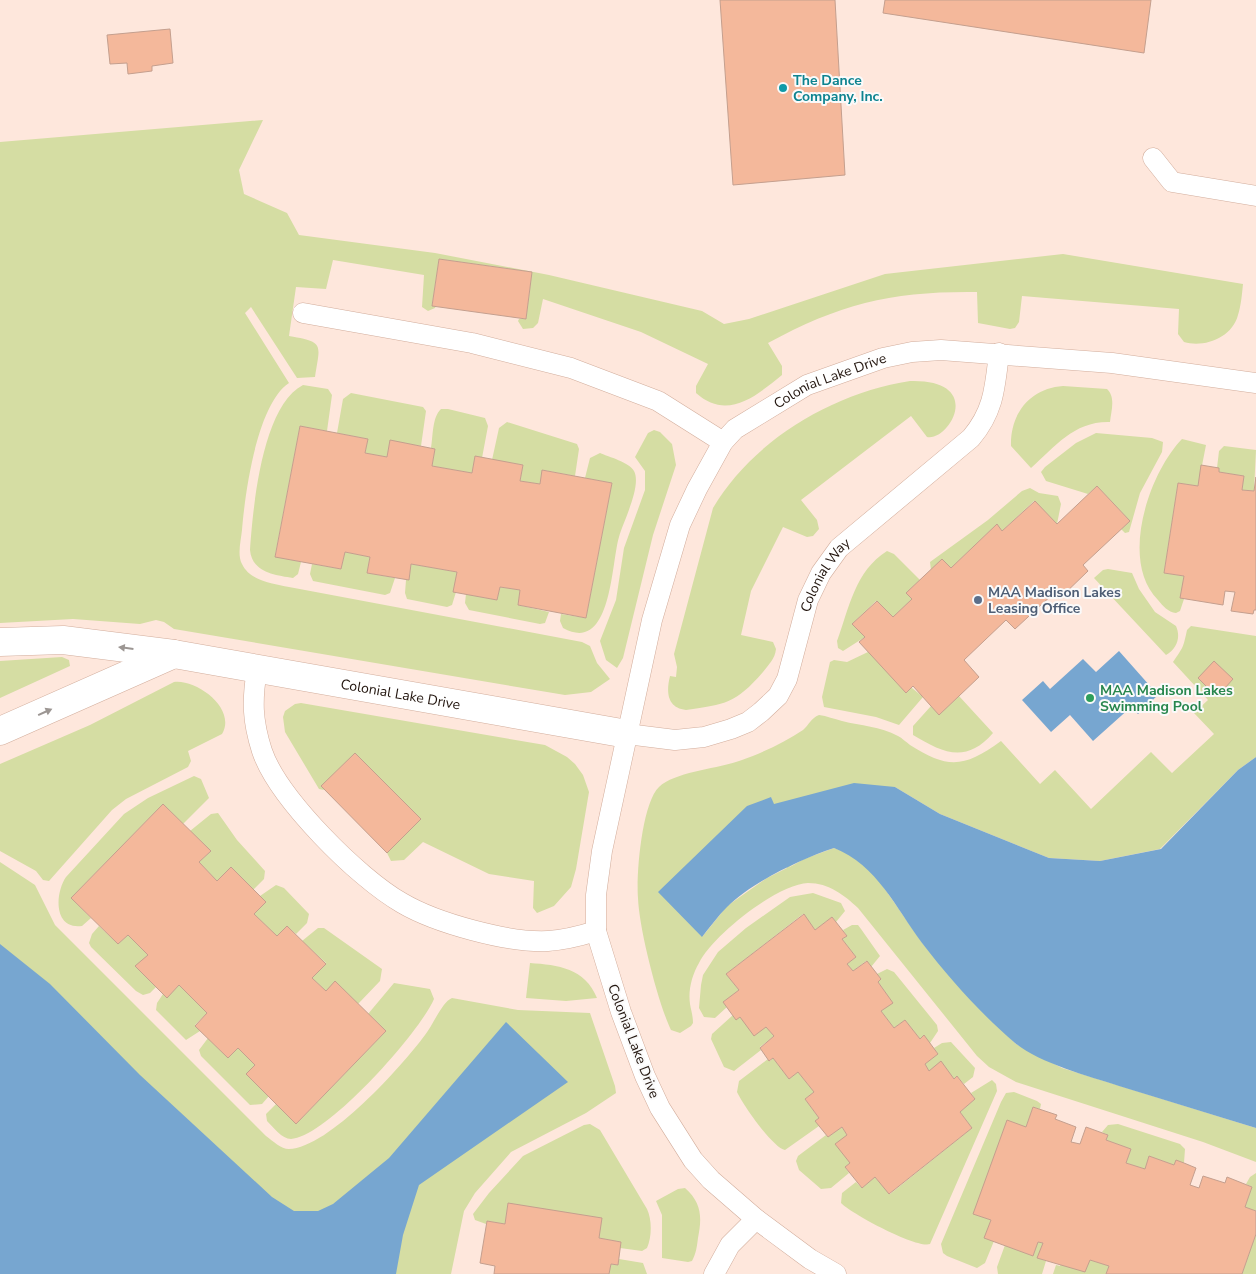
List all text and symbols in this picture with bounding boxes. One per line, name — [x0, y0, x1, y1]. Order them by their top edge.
place label: The Dance Company, Inc. — [793, 71, 883, 106]
marker: The Dance Company, Inc. — [777, 82, 789, 94]
street label: Colonial Lake Drive — [770, 349, 889, 413]
street label: Colonial Way — [796, 533, 855, 614]
place label: MAA Madison Lakes Leasing Office — [988, 583, 1121, 618]
marker: MAA Madison Lakes Leasing Office — [972, 594, 984, 606]
one-way arrow — [118, 644, 134, 652]
street label: Colonial Lake Drive — [339, 675, 462, 714]
place label: MAA Madison Lakes Swimming Pool — [1100, 681, 1233, 716]
marker: MAA Madison Lakes Swimming Pool — [1084, 692, 1096, 704]
one-way arrow — [38, 707, 52, 715]
street label: Colonial Lake Drive — [603, 981, 664, 1101]

